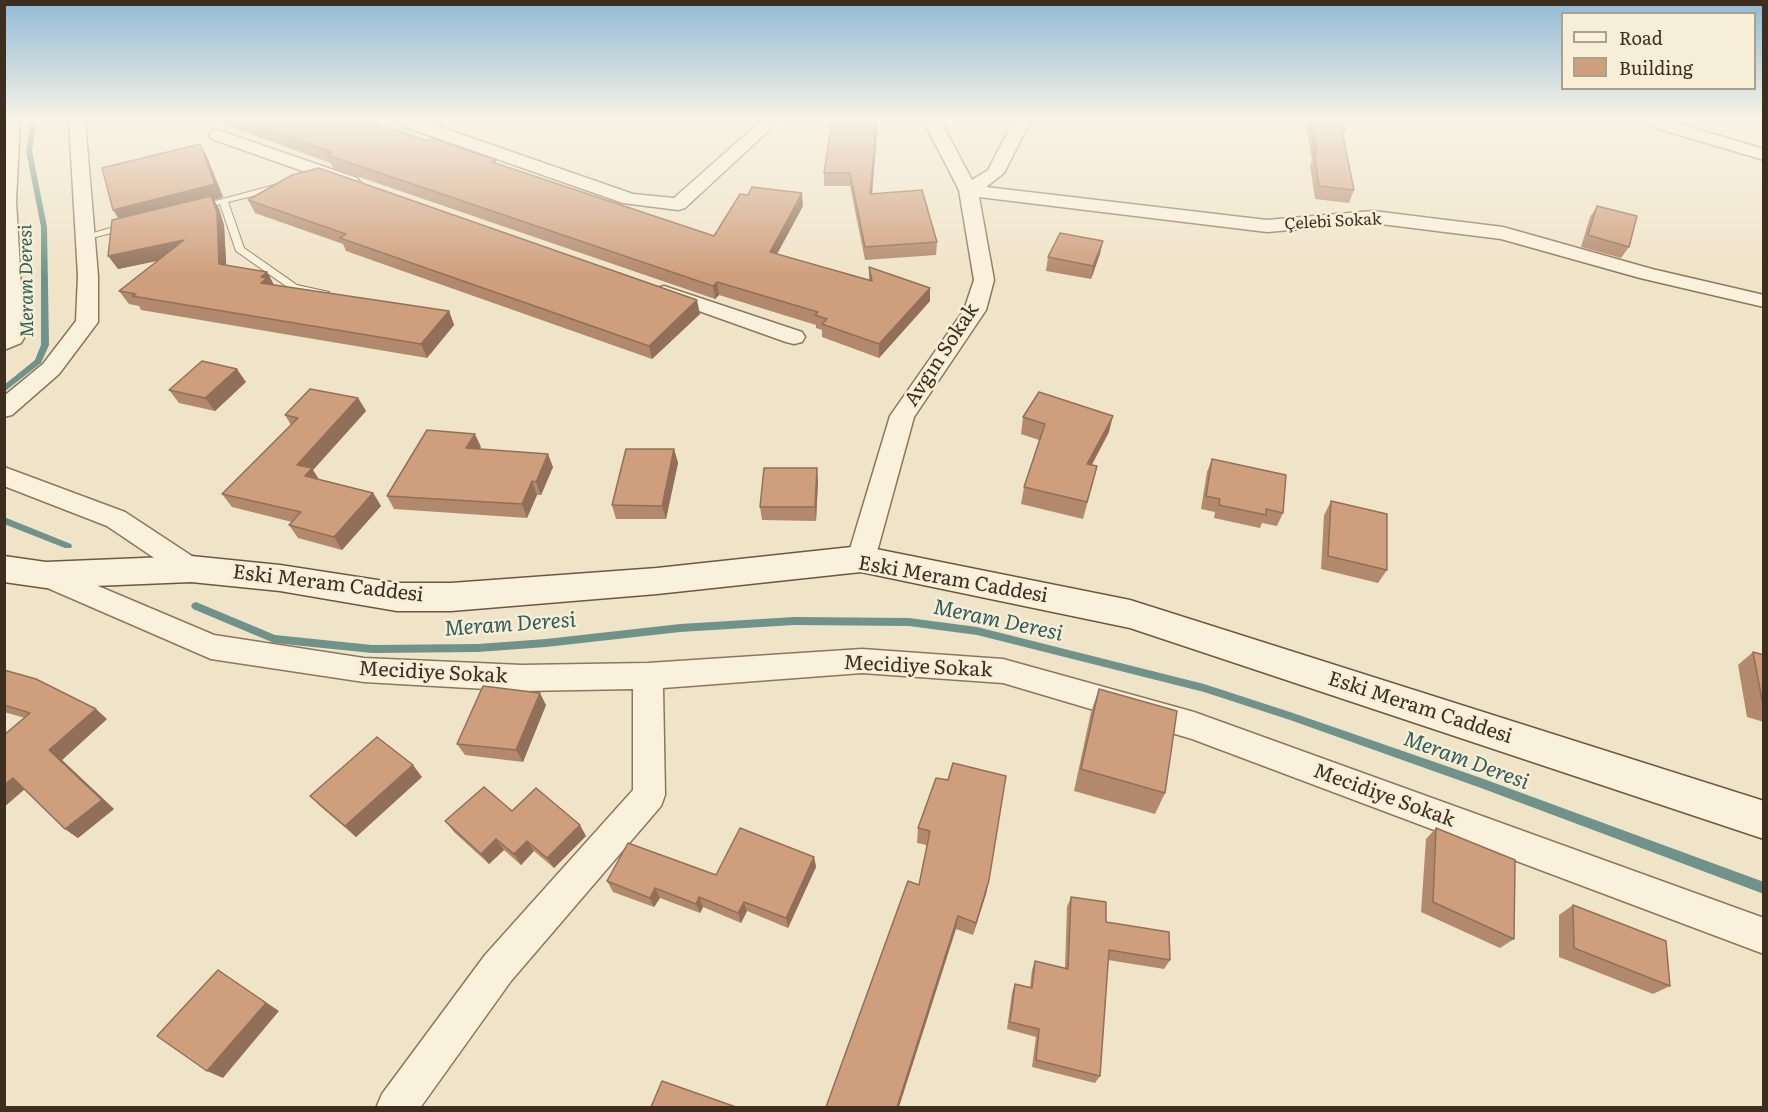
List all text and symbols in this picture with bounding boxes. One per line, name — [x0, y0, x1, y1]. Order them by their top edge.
legend — [1561, 12, 1756, 90]
text: Road — [1619, 24, 1663, 51]
text: Building — [1619, 54, 1693, 81]
street label: Çelebi Sokak — [1284, 210, 1382, 234]
water label: Meram Deresi — [15, 224, 39, 338]
street label: Avgın Sokak — [900, 299, 984, 411]
street label: Eski Meram Caddesi — [856, 551, 1050, 609]
street label: Eski Meram Caddesi — [231, 560, 425, 608]
water label: Meram Deresi — [931, 595, 1065, 647]
water label: Meram Deresi — [443, 608, 577, 642]
street label: Mecidiye Sokak — [843, 651, 993, 683]
street label: Mecidiye Sokak — [358, 657, 508, 689]
street label: Eski Meram Caddesi — [1325, 667, 1515, 749]
water label: Meram Deresi — [1400, 727, 1532, 795]
street label: Mecidiye Sokak — [1310, 759, 1458, 833]

